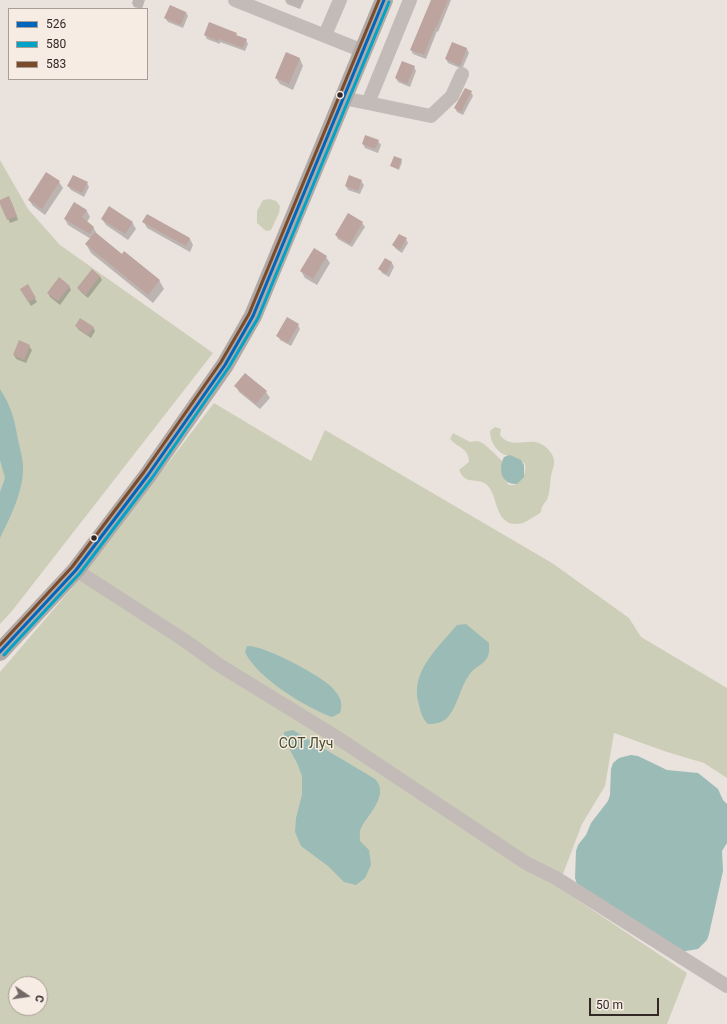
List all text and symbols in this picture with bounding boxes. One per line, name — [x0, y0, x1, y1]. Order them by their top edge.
legend — [8, 8, 148, 80]
text: 526 — [46, 17, 66, 31]
text: 580 — [46, 37, 66, 51]
text: 583 — [46, 57, 66, 71]
unlabelled marker — [335, 90, 345, 100]
unlabelled marker — [89, 533, 99, 543]
park label: СОТ Луч — [279, 736, 333, 752]
north arrow — [8, 976, 48, 1016]
scale bar — [591, 990, 661, 1016]
text: С — [32, 994, 46, 1004]
text: 50 m — [596, 998, 623, 1012]

